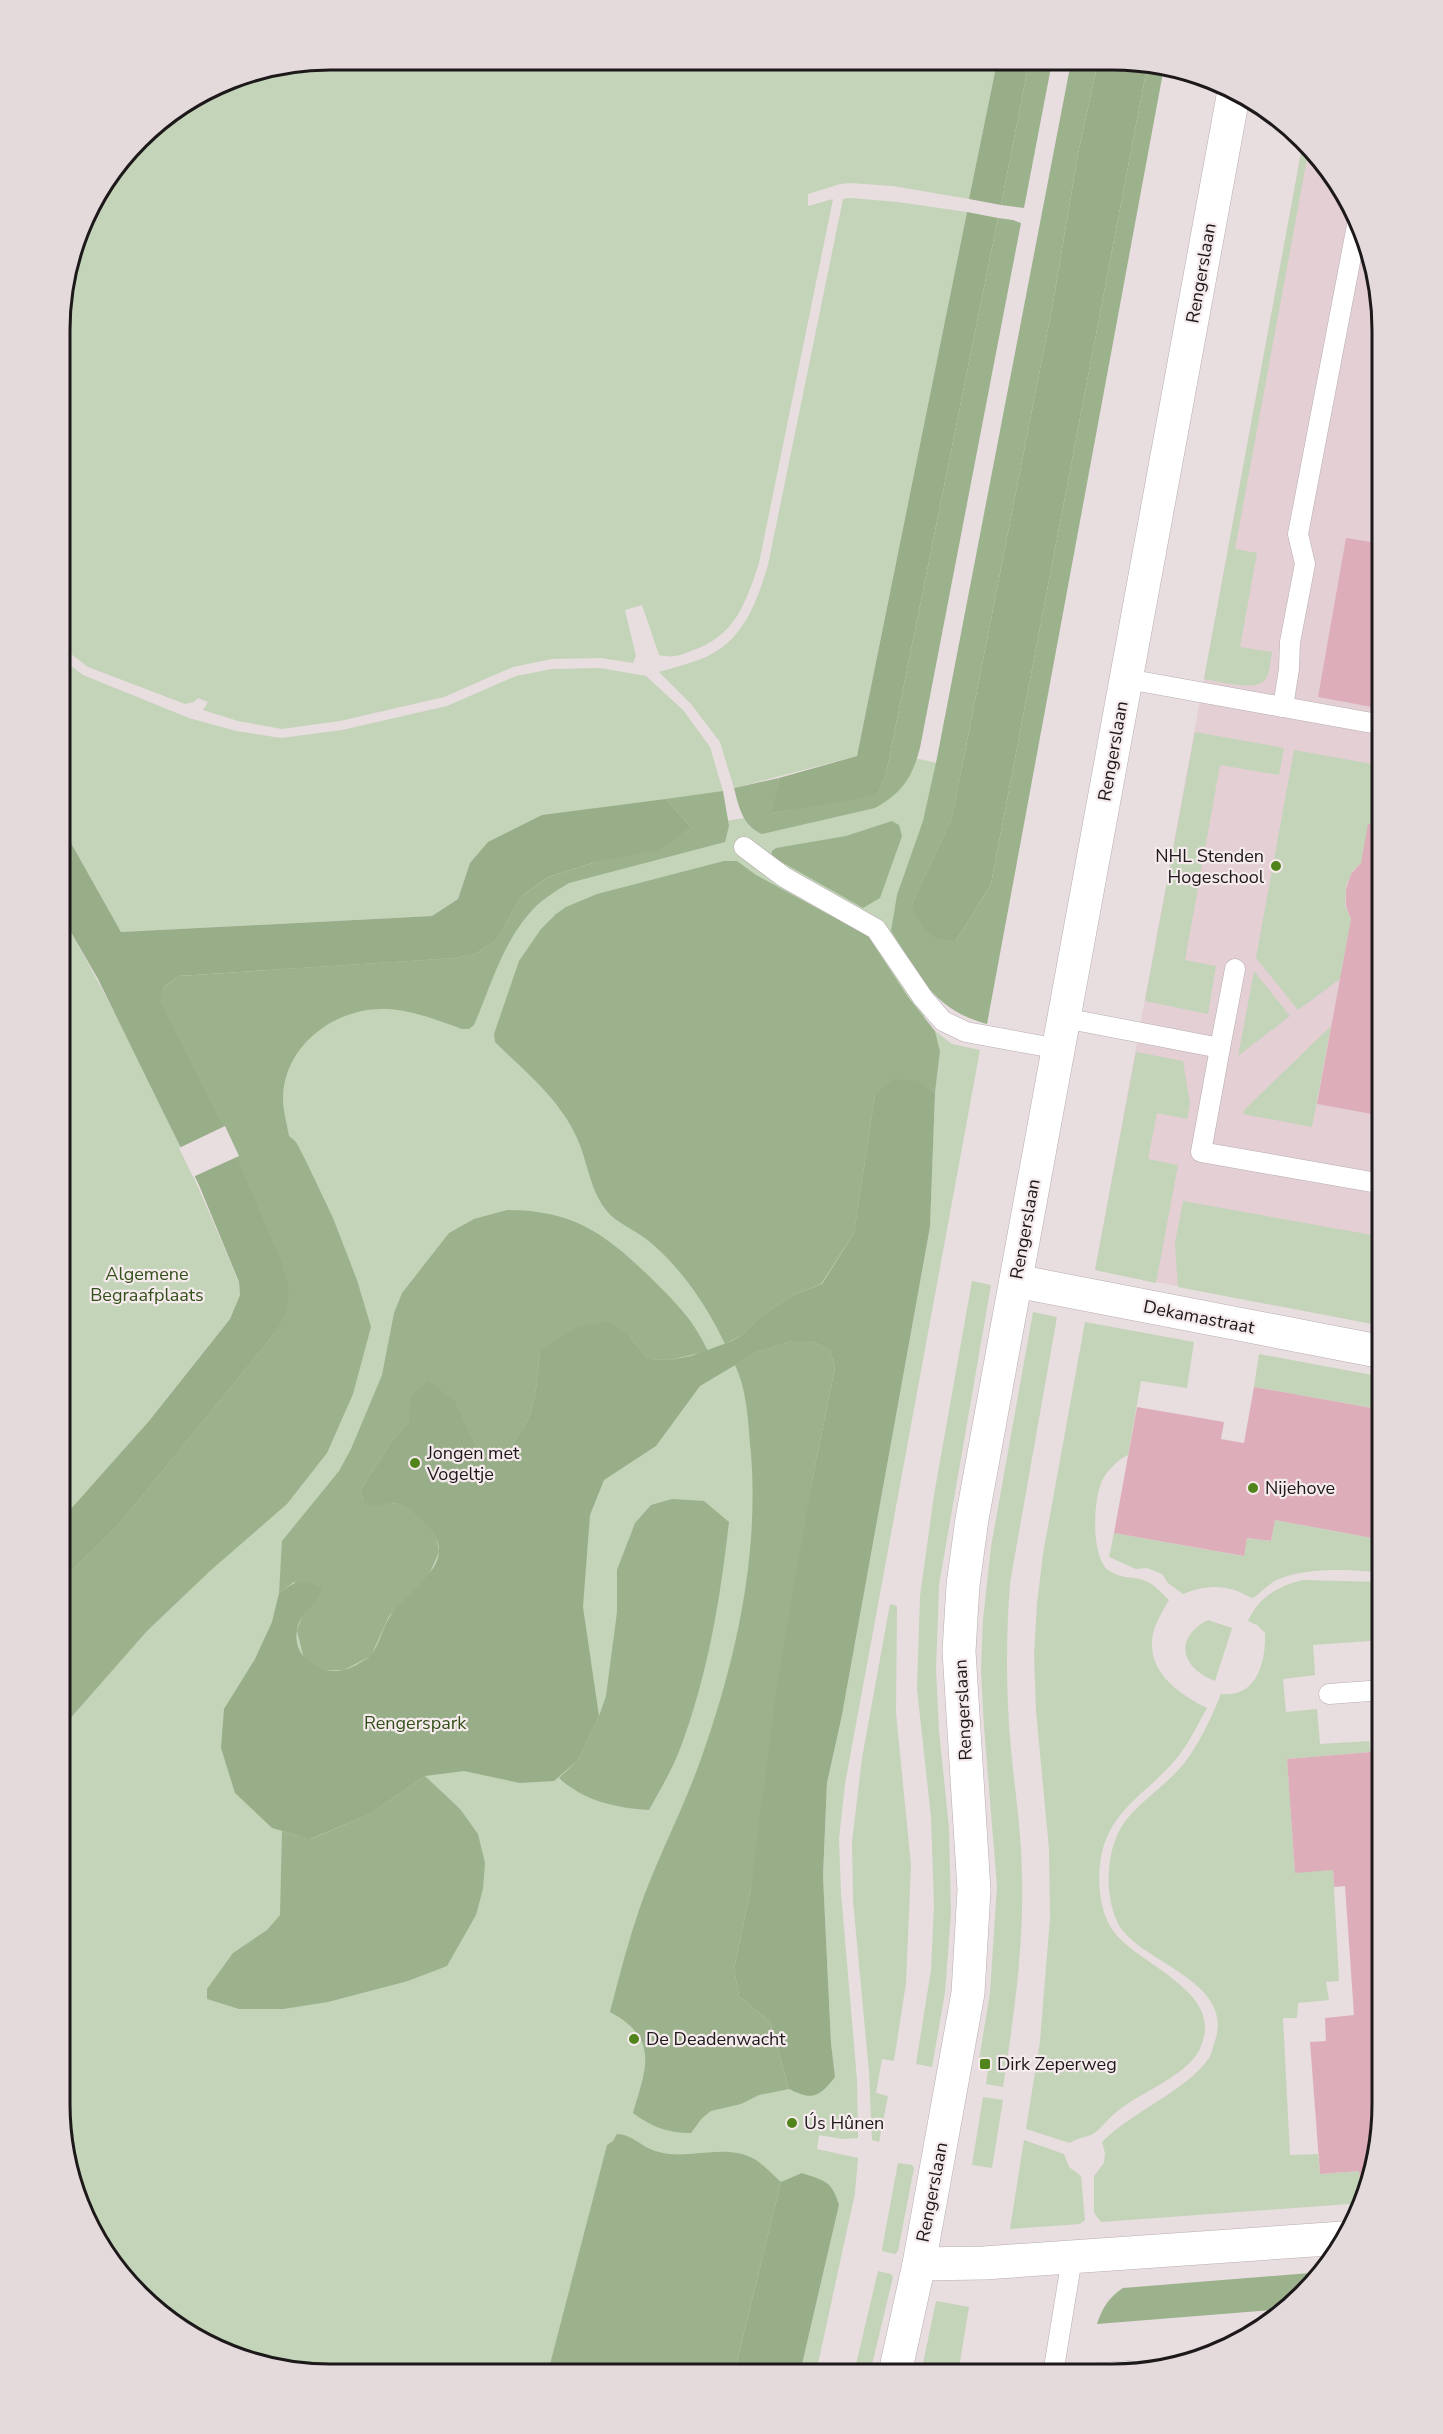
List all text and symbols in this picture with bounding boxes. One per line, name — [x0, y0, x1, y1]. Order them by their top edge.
street label: Rengerslaan — [1180, 221, 1222, 325]
street label: Rengerslaan — [1092, 699, 1134, 803]
place label: NHL Stenden Hogeschool — [1155, 844, 1265, 889]
marker: NHL Stenden Hogeschool — [1269, 859, 1283, 873]
street label: Rengerslaan — [1004, 1177, 1046, 1281]
park label: Algemene Begraafplaats — [90, 1262, 204, 1307]
street label: Dekamastraat — [1141, 1294, 1257, 1340]
place label: Jongen met Vogeltje — [426, 1441, 520, 1486]
marker: Jongen met Vogeltje — [408, 1456, 422, 1470]
place label: Nijehove — [1265, 1476, 1335, 1500]
marker: Nijehove — [1246, 1481, 1260, 1495]
street label: Rengerslaan — [948, 1659, 978, 1761]
park label: Rengerspark — [364, 1711, 467, 1735]
place label: De Deadenwacht — [646, 2027, 786, 2051]
marker: De Deadenwacht — [627, 2032, 641, 2046]
place label: Dirk Zeperweg — [997, 2052, 1117, 2076]
marker: Dirk Zeperweg — [978, 2057, 992, 2071]
place label: Ús Hûnen — [804, 2111, 884, 2135]
marker: Ús Hûnen — [785, 2116, 799, 2130]
street label: Rengerslaan — [911, 2140, 953, 2244]

